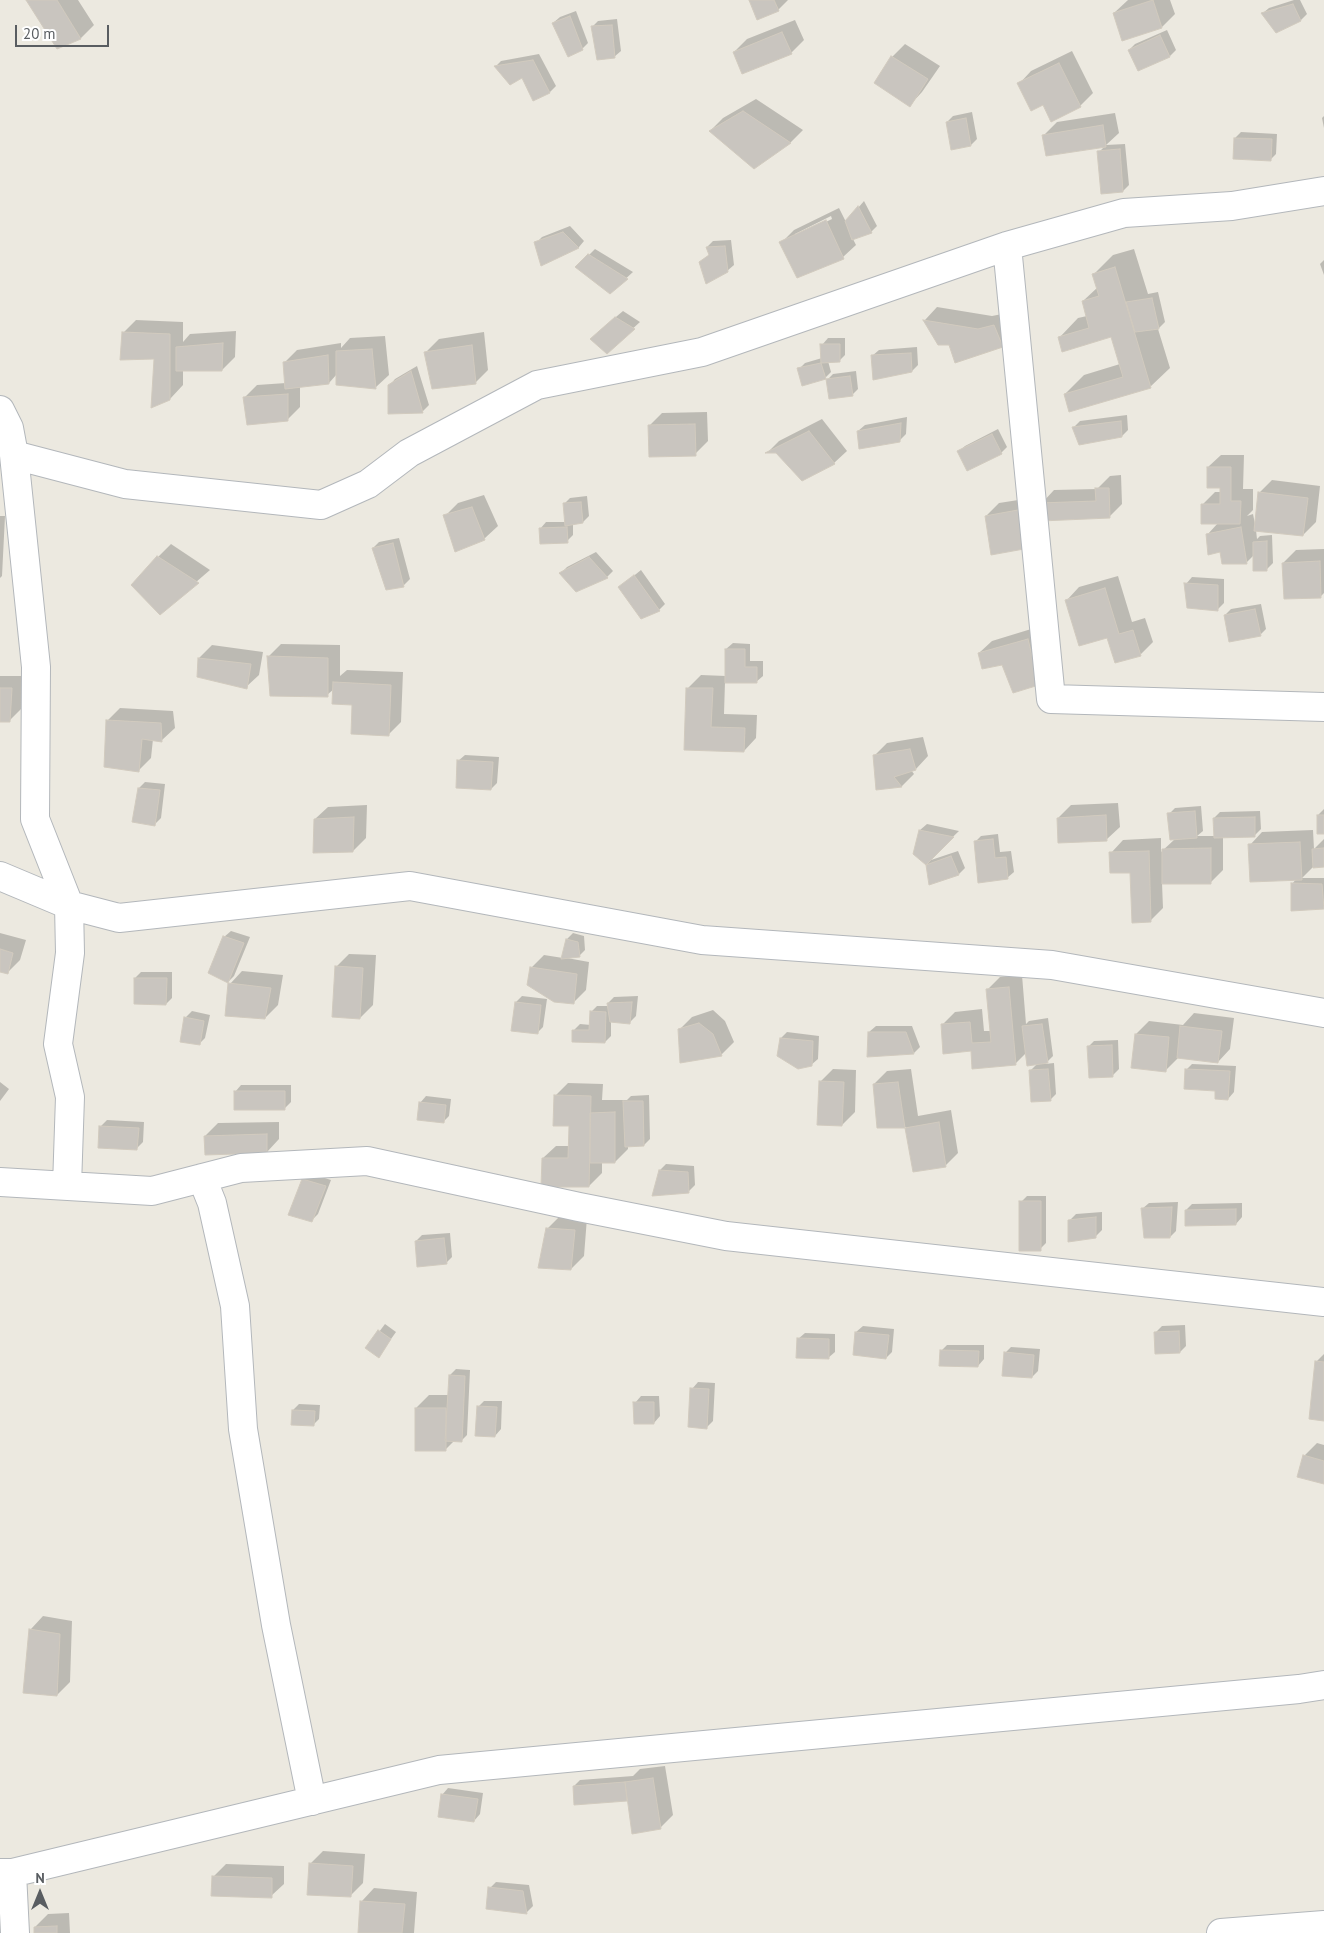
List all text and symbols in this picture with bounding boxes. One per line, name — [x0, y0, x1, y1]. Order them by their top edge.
scale bar — [18, 15, 111, 47]
text: 20 m — [23, 24, 56, 43]
north arrow — [15, 1868, 65, 1918]
text: N — [35, 1869, 45, 1887]

